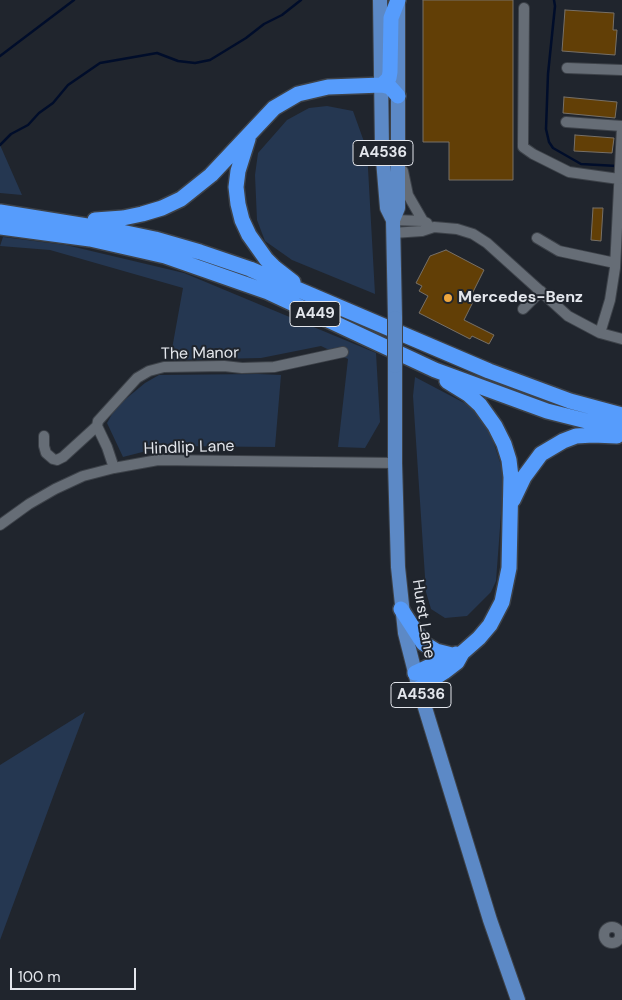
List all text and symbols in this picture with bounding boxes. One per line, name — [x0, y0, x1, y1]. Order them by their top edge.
road number: A4536 — [353, 140, 413, 166]
place label: Mercedes-Benz — [458, 288, 583, 308]
marker: Mercedes-Benz — [442, 292, 454, 304]
road number: A449 — [290, 302, 340, 326]
street label: The Manor — [161, 344, 239, 364]
street label: Hindlip Lane — [143, 437, 235, 459]
street label: Hurst Lane — [407, 578, 439, 660]
road number: A4536 — [391, 682, 451, 708]
scale bar — [12, 958, 139, 990]
text: 100 m — [18, 967, 61, 987]

